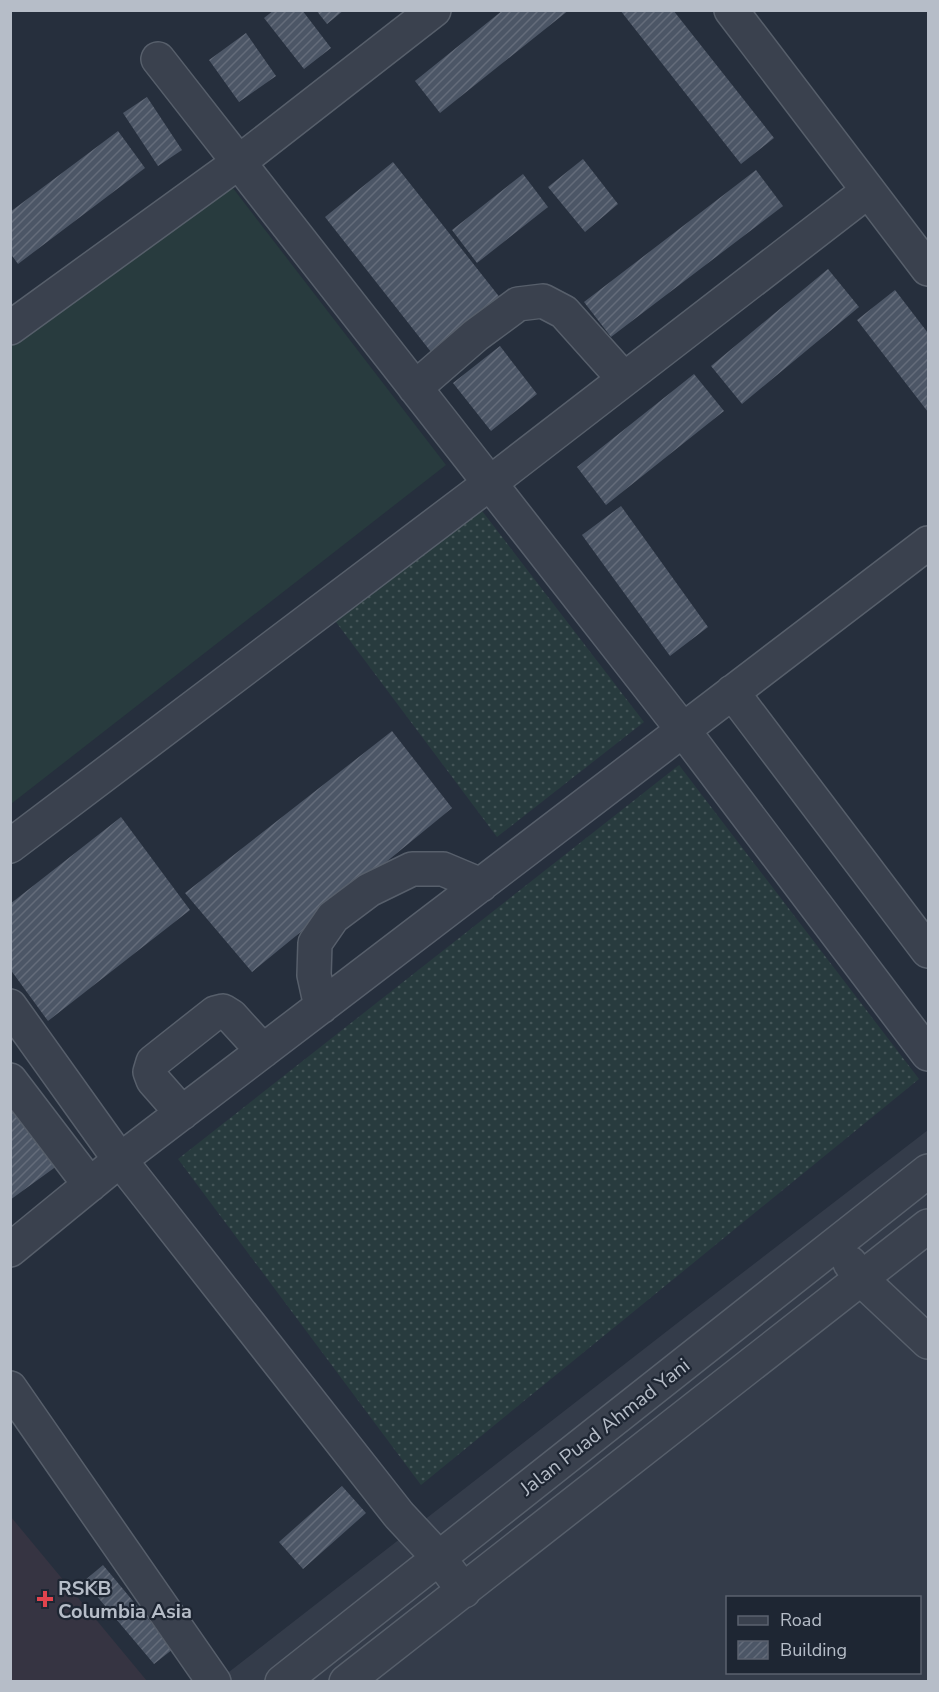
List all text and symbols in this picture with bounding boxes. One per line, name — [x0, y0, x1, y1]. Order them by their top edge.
street label: Jalan Puad Ahmad Yani — [514, 1352, 696, 1503]
place label: RSKB Columbia Asia — [58, 1575, 192, 1625]
marker: RSKB Columbia Asia — [36, 1590, 54, 1608]
legend — [726, 1596, 921, 1674]
text: Road — [780, 1608, 822, 1632]
text: Building — [780, 1638, 847, 1662]

